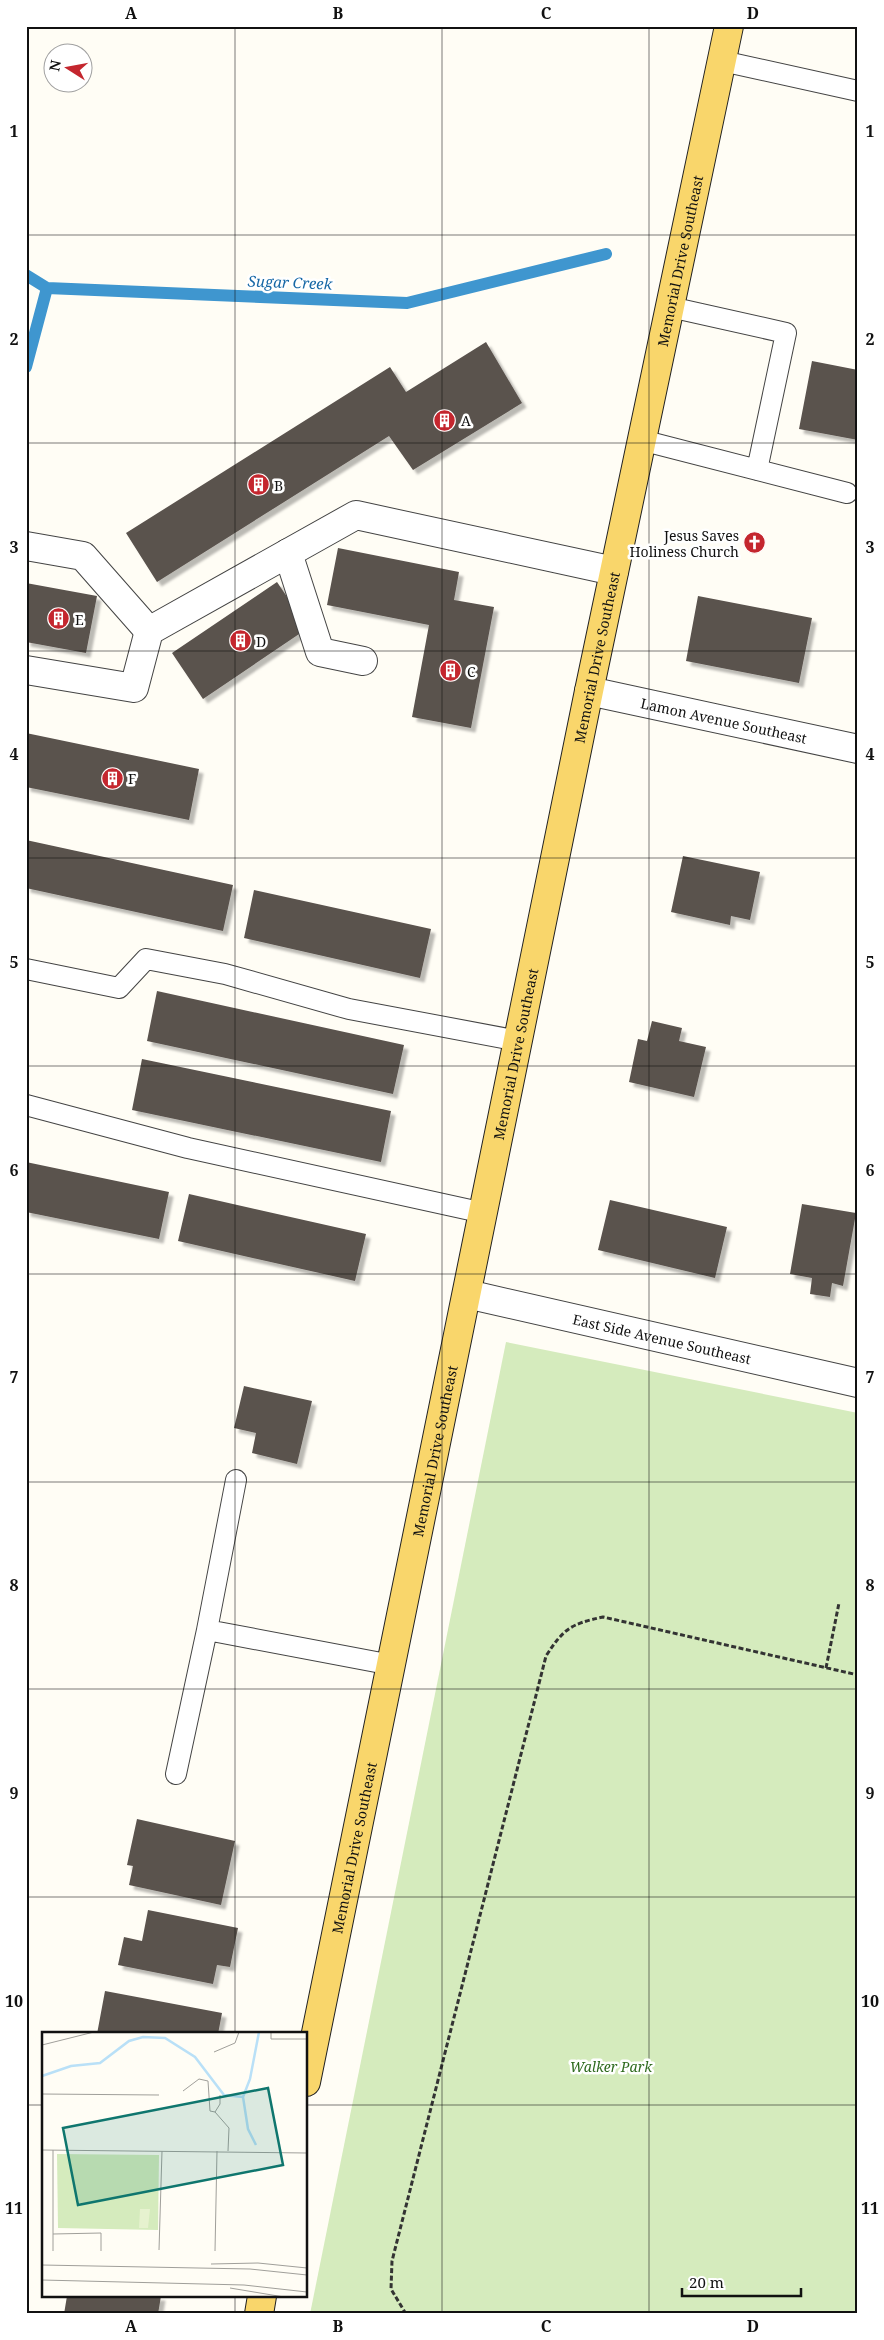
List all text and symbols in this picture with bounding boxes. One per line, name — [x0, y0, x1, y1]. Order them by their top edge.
text: A — [125, 2, 138, 24]
text: B — [333, 2, 344, 24]
text: C — [541, 2, 552, 24]
text: D — [747, 2, 759, 24]
north arrow — [42, 42, 92, 92]
text: N — [44, 58, 65, 73]
text: 1 — [9, 120, 19, 142]
text: 1 — [865, 120, 875, 142]
street label: Memorial Drive Southeast — [652, 174, 707, 348]
water label: Sugar Creek — [247, 271, 333, 293]
text: 2 — [9, 328, 19, 350]
text: 2 — [865, 328, 875, 350]
building icon: A — [433, 408, 457, 432]
place label: A — [461, 411, 471, 430]
building icon: B — [246, 473, 270, 497]
place label: B — [274, 476, 283, 495]
place label: Jesus Saves Holiness Church — [629, 526, 739, 561]
church icon: Jesus Saves Holiness Church — [743, 531, 767, 555]
text: 3 — [9, 536, 19, 558]
text: 3 — [865, 536, 875, 558]
street label: Memorial Drive Southeast — [569, 570, 623, 745]
building icon: E — [47, 607, 71, 631]
place label: E — [75, 610, 84, 629]
building icon: D — [228, 629, 252, 653]
place label: D — [256, 632, 266, 651]
building icon: C — [439, 659, 463, 683]
place label: C — [467, 662, 476, 681]
street label: Lamon Avenue Southeast — [639, 693, 809, 747]
text: 4 — [9, 743, 19, 765]
text: 4 — [865, 743, 875, 765]
building icon: F — [100, 766, 124, 790]
place label: F — [128, 769, 136, 788]
text: 5 — [9, 951, 19, 973]
text: 5 — [865, 951, 875, 973]
street label: Memorial Drive Southeast — [488, 967, 542, 1141]
text: 6 — [9, 1159, 19, 1181]
text: 6 — [865, 1159, 875, 1181]
street label: East Side Avenue Southeast — [571, 1309, 753, 1368]
street label: Memorial Drive Southeast — [408, 1363, 461, 1538]
text: 7 — [9, 1366, 19, 1388]
text: 7 — [865, 1366, 875, 1388]
text: 8 — [9, 1574, 19, 1596]
text: 8 — [865, 1574, 875, 1596]
street label: Memorial Drive Southeast — [327, 1760, 380, 1935]
text: 9 — [9, 1782, 19, 1804]
text: 9 — [865, 1782, 875, 1804]
text: 10 — [5, 1990, 23, 2012]
text: 10 — [861, 1990, 879, 2012]
inset map — [42, 2032, 308, 2298]
park label: Walker Park — [570, 2057, 653, 2076]
text: 11 — [5, 2197, 23, 2219]
text: 11 — [861, 2197, 879, 2219]
scale bar — [682, 2265, 800, 2297]
text: 20 m — [689, 2272, 724, 2292]
text: A — [125, 2315, 138, 2337]
text: B — [333, 2315, 344, 2337]
text: C — [541, 2315, 552, 2337]
text: D — [747, 2315, 759, 2337]

